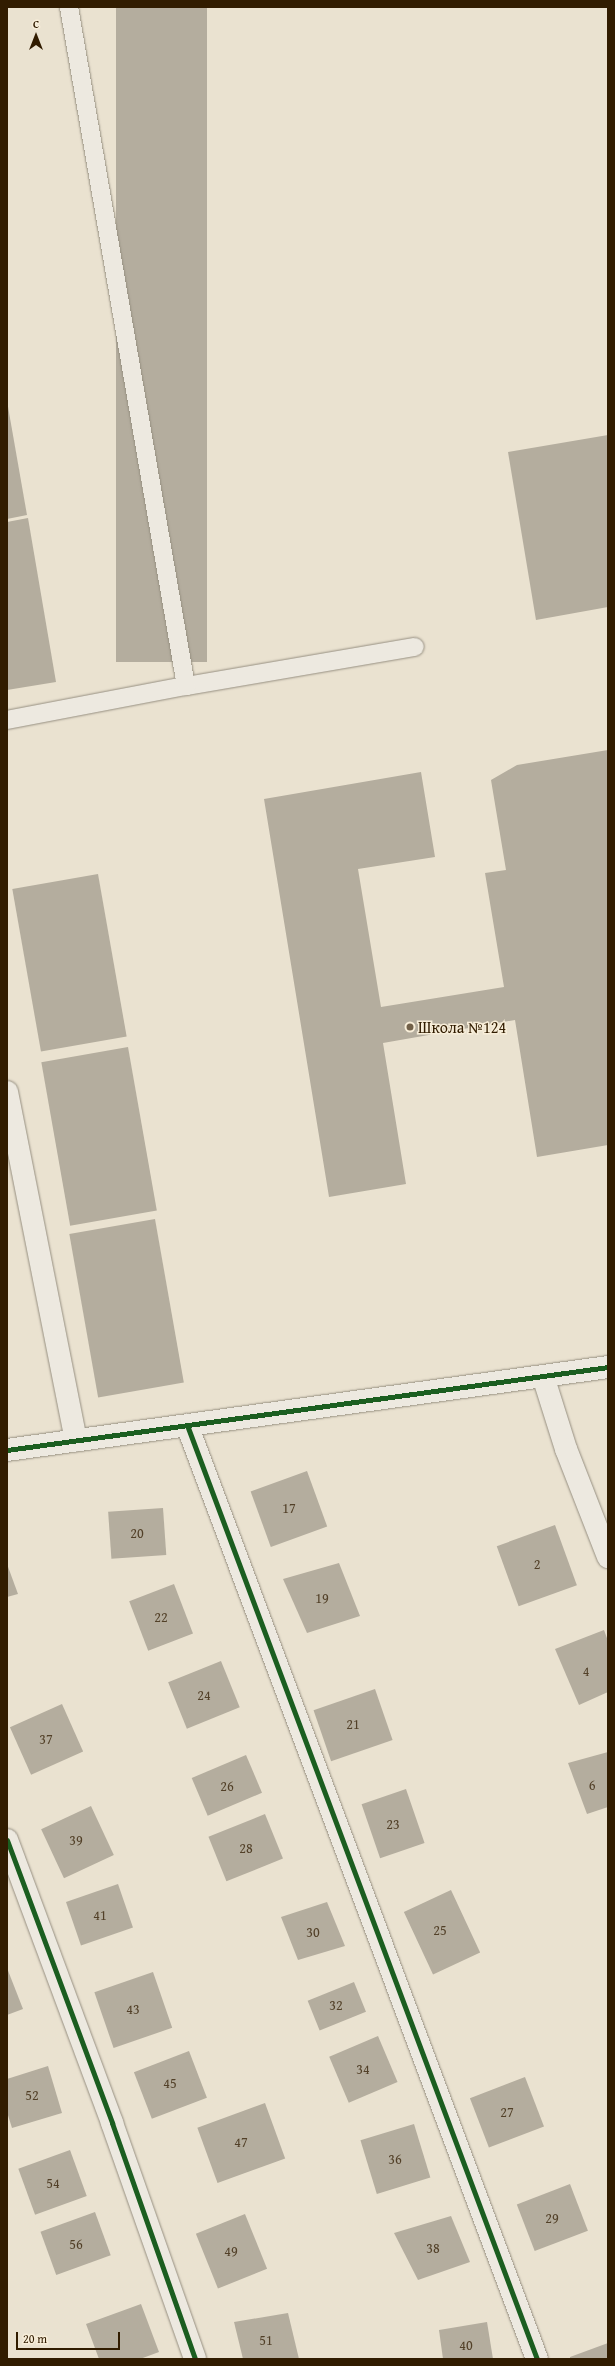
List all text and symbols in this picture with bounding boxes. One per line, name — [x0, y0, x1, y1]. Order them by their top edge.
north arrow — [16, 16, 56, 56]
text: С — [33, 16, 39, 32]
place label: Школа №124 — [418, 1017, 506, 1037]
marker: Школа №124 — [405, 1022, 415, 1032]
house number: 17 — [282, 1500, 296, 1516]
house number: 20 — [130, 1525, 144, 1541]
house number: 2 — [534, 1556, 540, 1572]
house number: 19 — [315, 1590, 329, 1606]
house number: 22 — [154, 1609, 168, 1625]
house number: 4 — [583, 1663, 589, 1679]
house number: 24 — [197, 1687, 211, 1703]
house number: 21 — [346, 1716, 360, 1732]
house number: 37 — [39, 1731, 53, 1747]
house number: 6 — [589, 1777, 595, 1793]
house number: 26 — [220, 1778, 234, 1794]
house number: 23 — [386, 1816, 400, 1832]
house number: 39 — [69, 1832, 83, 1848]
house number: 28 — [239, 1840, 253, 1856]
house number: 41 — [93, 1907, 107, 1923]
house number: 25 — [433, 1922, 447, 1938]
house number: 30 — [306, 1924, 320, 1940]
house number: 32 — [329, 1997, 343, 2013]
house number: 43 — [126, 2001, 140, 2017]
house number: 34 — [356, 2061, 370, 2077]
house number: 45 — [163, 2075, 177, 2091]
house number: 52 — [25, 2087, 39, 2103]
house number: 27 — [500, 2104, 514, 2120]
house number: 47 — [234, 2134, 248, 2150]
house number: 36 — [388, 2151, 402, 2167]
house number: 54 — [46, 2175, 60, 2191]
house number: 29 — [545, 2210, 559, 2226]
house number: 56 — [69, 2236, 83, 2252]
house number: 38 — [426, 2240, 440, 2256]
house number: 49 — [224, 2243, 238, 2259]
scale bar — [18, 2324, 122, 2350]
text: 20 m — [23, 2330, 47, 2347]
house number: 51 — [259, 2332, 273, 2348]
house number: 40 — [459, 2337, 473, 2353]

